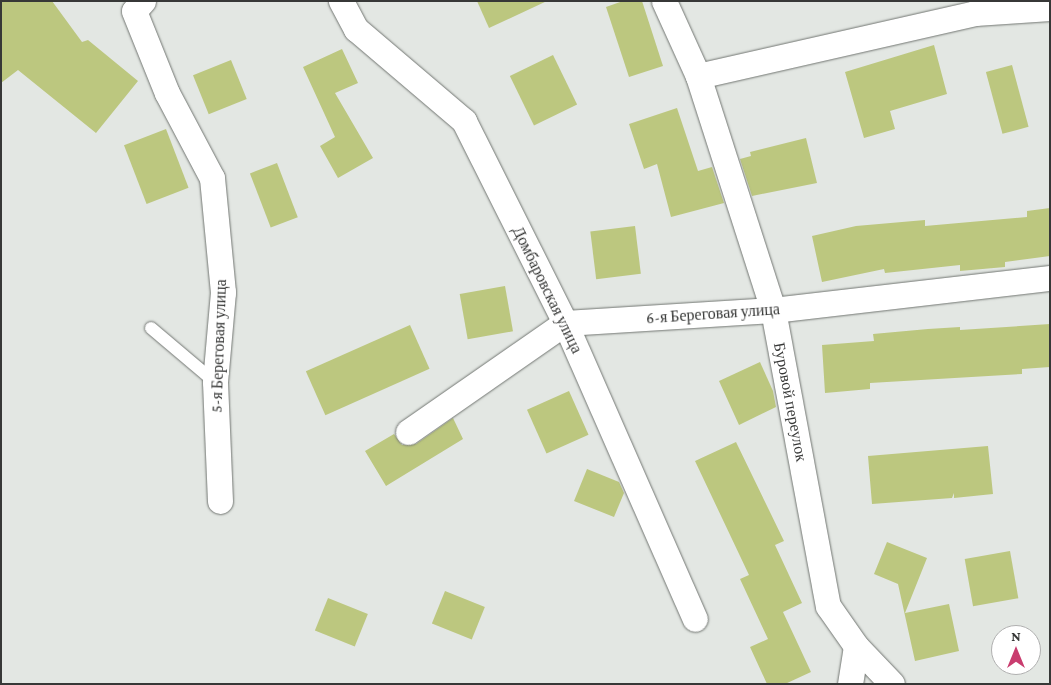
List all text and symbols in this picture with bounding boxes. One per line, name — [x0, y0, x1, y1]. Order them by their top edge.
street label: Домбаровская улица — [508, 223, 586, 357]
street label: 5-я Береговая улица — [207, 279, 231, 413]
street label: 6-я Береговая улица — [645, 300, 781, 328]
street label: Буровой переулок — [769, 341, 811, 463]
north arrow — [991, 625, 1041, 675]
text: N — [1011, 628, 1021, 644]

